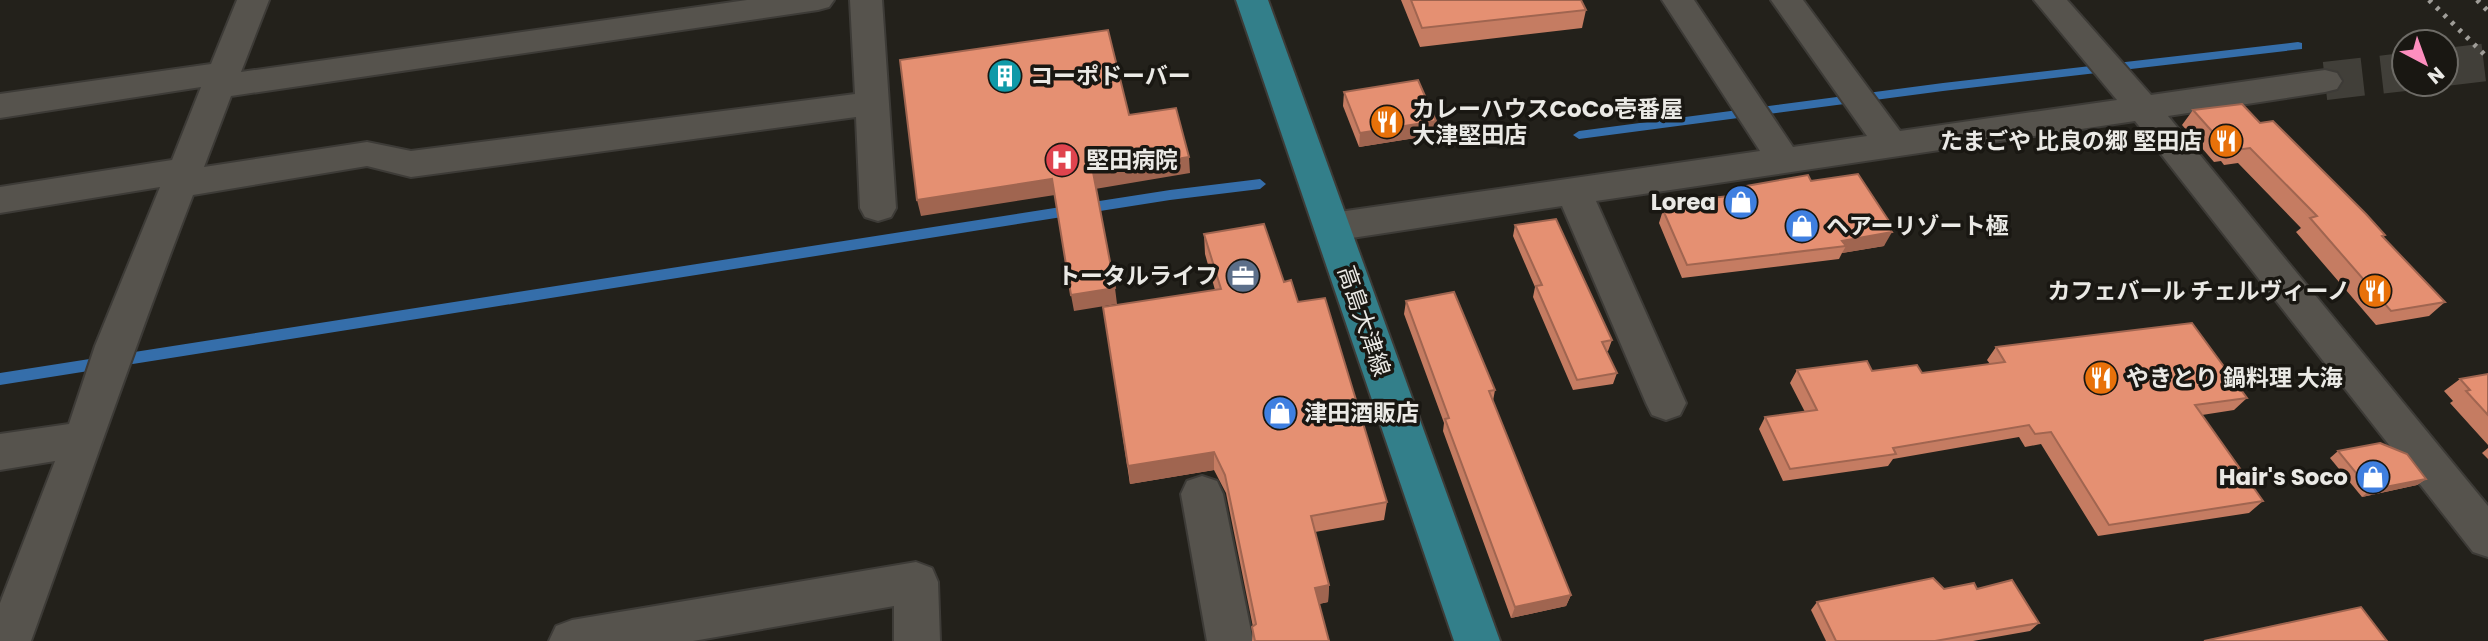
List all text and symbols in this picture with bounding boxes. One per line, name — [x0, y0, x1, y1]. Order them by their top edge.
north arrow — [2390, 28, 2460, 98]
building icon: コーポドーバー — [986, 57, 1024, 95]
place label: コーポドーバー — [1030, 60, 1191, 92]
text: N — [2422, 61, 2450, 90]
place label: カレーハウスCoCo壱番屋 大津堅田店 — [1412, 93, 1683, 151]
restaurant icon: カレーハウスCoCo壱番屋 大津堅田店 — [1368, 103, 1406, 141]
restaurant icon: たまごや 比良の郷 堅田店 — [2207, 122, 2245, 160]
place label: たまごや 比良の郷 堅田店 — [1940, 125, 2202, 157]
hospital icon: 堅田病院 — [1043, 141, 1081, 179]
place label: 堅田病院 — [1086, 144, 1178, 176]
shop icon: Lorea — [1722, 183, 1760, 221]
place label: Lorea — [1651, 186, 1716, 218]
shop icon: ヘアーリゾート極 — [1783, 207, 1821, 245]
place label: ヘアーリゾート極 — [1826, 210, 2009, 242]
office icon: トータルライフ — [1224, 257, 1262, 295]
place label: トータルライフ — [1057, 260, 1218, 292]
street label: 高島大津線 — [1330, 261, 1398, 381]
restaurant icon: カフェバール チェルヴィーノ — [2356, 272, 2394, 310]
place label: カフェバール チェルヴィーノ — [2048, 275, 2350, 307]
restaurant icon: やきとり 鍋料理 大海 — [2082, 359, 2120, 397]
place label: やきとり 鍋料理 大海 — [2126, 362, 2343, 394]
shop icon: 津田酒販店 — [1261, 394, 1299, 432]
place label: 津田酒販店 — [1304, 397, 1419, 429]
shop icon: Hair's Soco — [2354, 458, 2392, 496]
place label: Hair's Soco — [2219, 461, 2348, 493]

